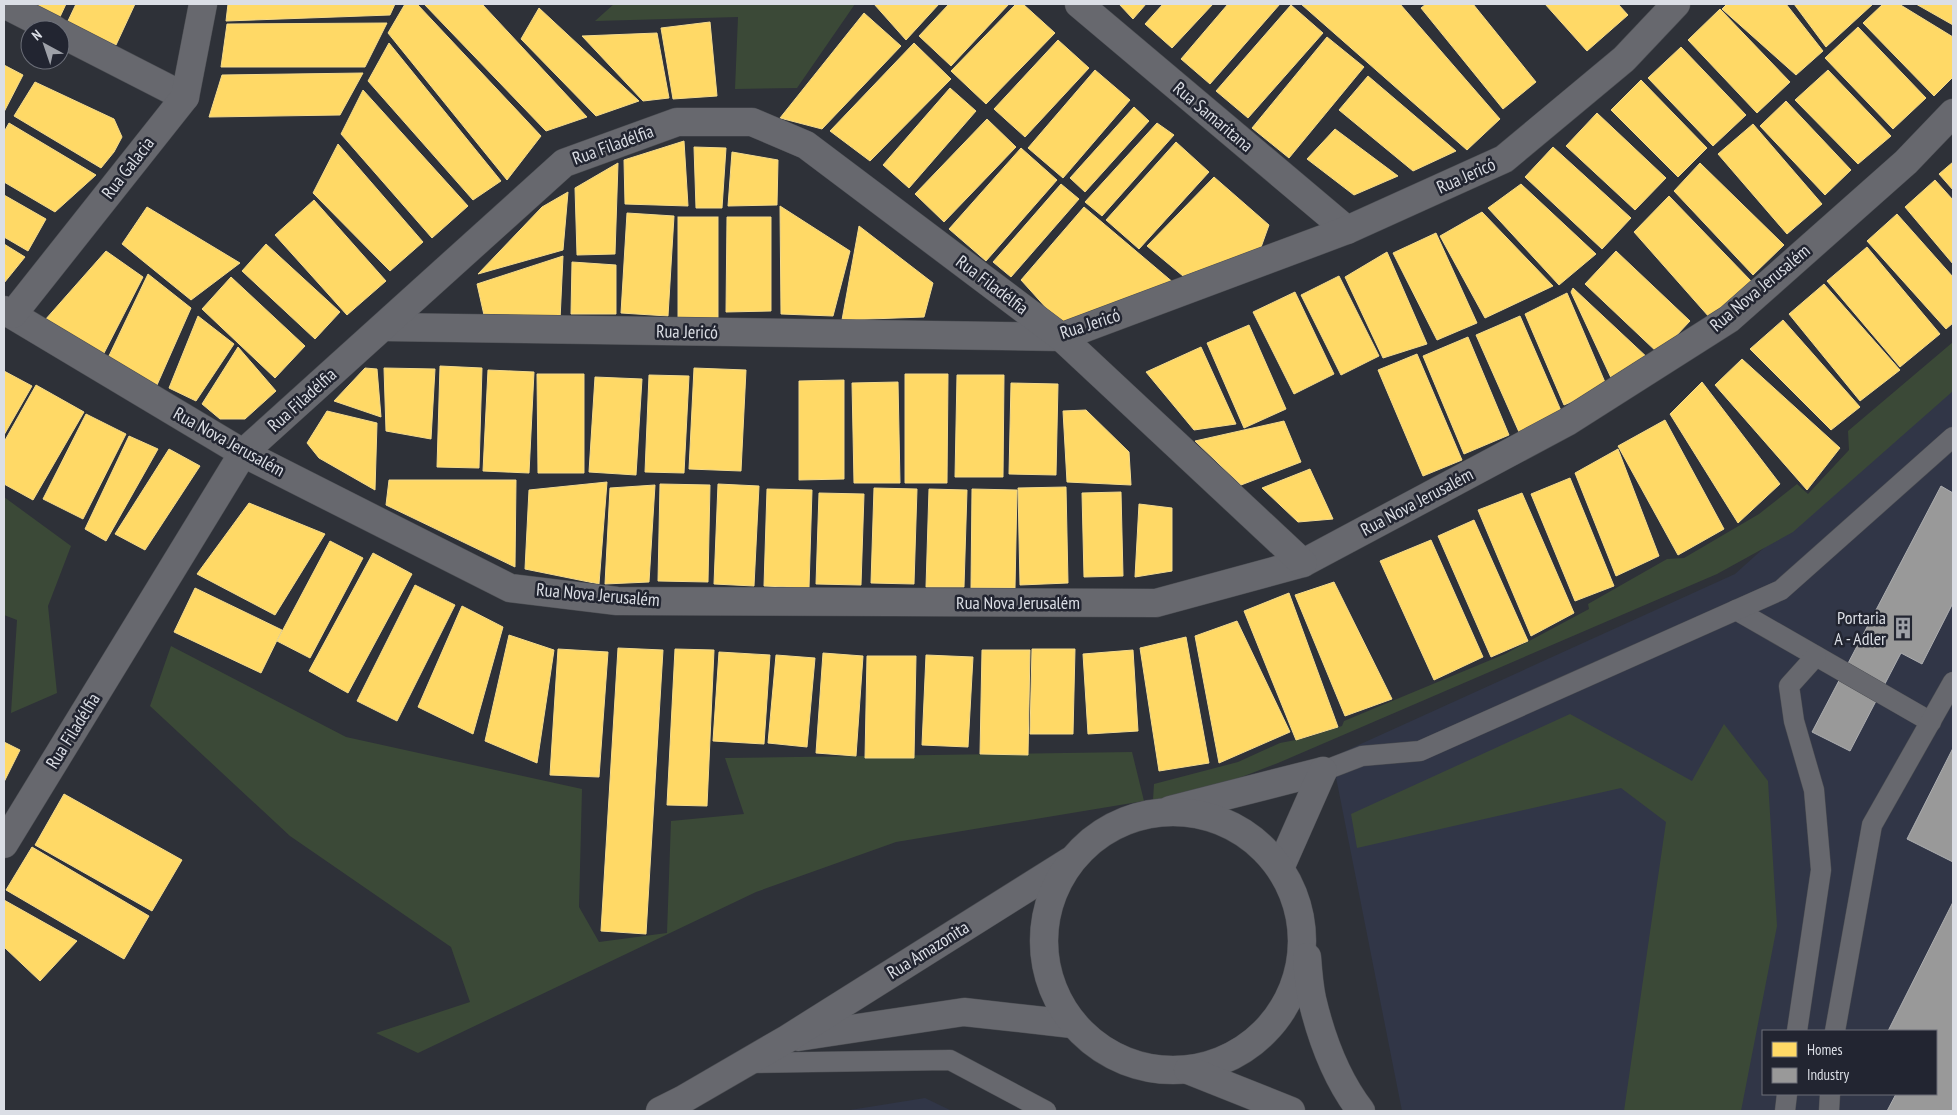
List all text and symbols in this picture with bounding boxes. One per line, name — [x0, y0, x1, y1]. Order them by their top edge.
north arrow — [20, 20, 70, 70]
text: N — [28, 26, 45, 44]
street label: Rua Samaritana — [1169, 77, 1258, 157]
street label: Rua Filadélfia — [569, 119, 657, 170]
street label: Rua Galacia — [96, 132, 159, 203]
street label: Rua Jericó — [1433, 152, 1499, 199]
street label: Rua Nova Jerusalém — [1705, 239, 1815, 336]
street label: Rua Filadélfia — [952, 250, 1033, 319]
street label: Rua Jericó — [1057, 303, 1123, 344]
street label: Rua Jericó — [656, 319, 718, 344]
street label: Rua Filadélfia — [262, 363, 341, 437]
street label: Rua Nova Jerusalém — [169, 401, 289, 482]
street label: Rua Nova Jerusalém — [1357, 462, 1477, 541]
street label: Rua Nova Jerusalém — [535, 578, 661, 611]
street label: Rua Nova Jerusalém — [956, 591, 1080, 614]
place label: Portaria A - Adler — [1834, 606, 1886, 650]
building icon: Portaria A - Adler — [1890, 615, 1916, 641]
street label: Rua Filadélfia — [40, 689, 105, 773]
street label: Rua Amazonita — [882, 915, 973, 984]
legend — [1762, 1030, 1937, 1095]
text: Homes — [1807, 1040, 1843, 1059]
text: Industry — [1807, 1065, 1849, 1084]

